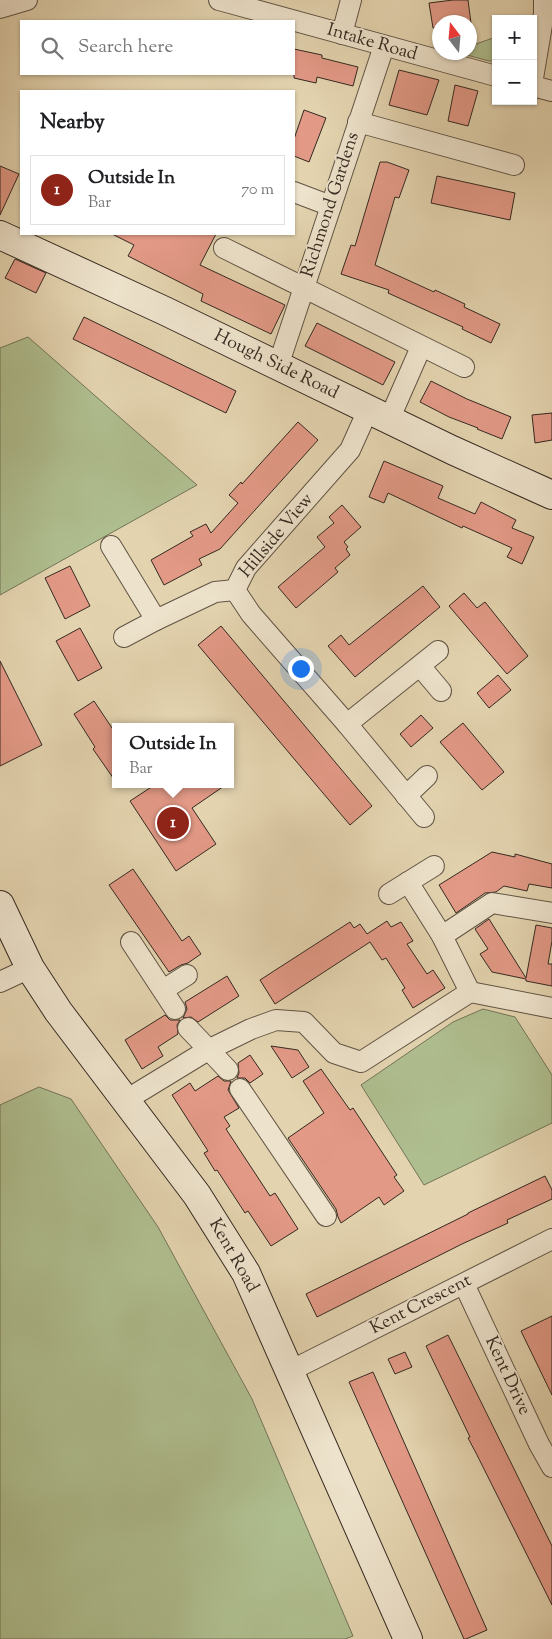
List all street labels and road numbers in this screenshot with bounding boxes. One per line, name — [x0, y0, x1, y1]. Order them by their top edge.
street label: Intake Road — [324, 18, 420, 68]
street label: Richmond Gardens — [295, 129, 367, 281]
street label: Hough Side Road — [209, 323, 343, 407]
street label: Hillside View — [234, 487, 321, 584]
street label: Kent Road — [201, 1214, 265, 1298]
street label: Kent Crescent — [366, 1268, 476, 1342]
street label: Kent Drive — [477, 1332, 537, 1420]

